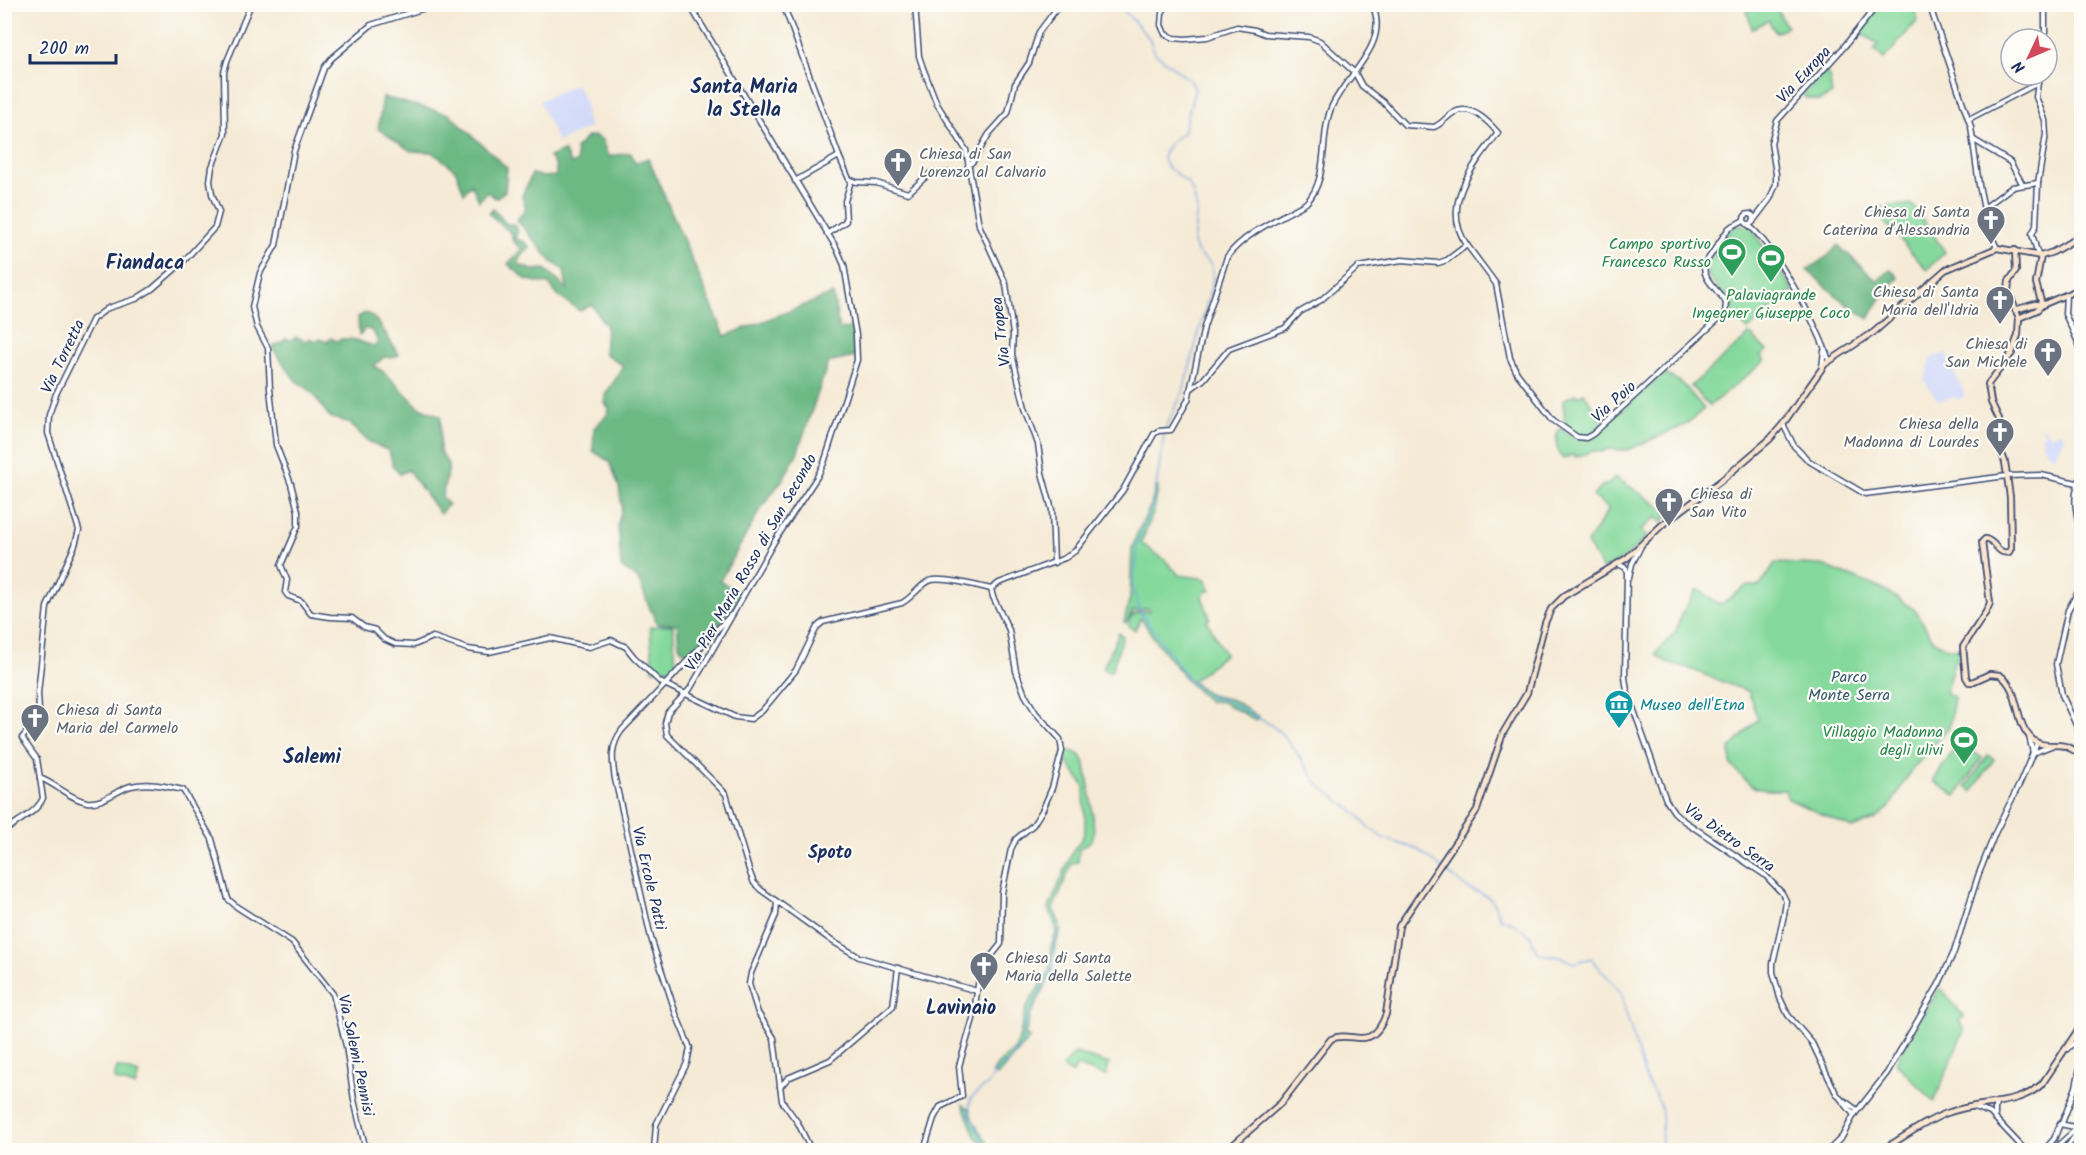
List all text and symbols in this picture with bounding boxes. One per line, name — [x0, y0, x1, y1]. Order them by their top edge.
scale bar — [30, 27, 116, 65]
north arrow — [1999, 27, 2059, 87]
text: 200 m — [39, 35, 89, 64]
street label: Via Europa — [1771, 41, 1837, 110]
text: N — [2007, 54, 2032, 79]
district label: Santa Maria la Stella — [690, 72, 798, 127]
place label: Chiesa di San Lorenzo al Calvario — [919, 142, 1046, 185]
church icon: Chiesa di San Lorenzo al Calvario — [882, 146, 914, 188]
place label: Chiesa di Santa Caterina d'Alessandria — [1823, 200, 1970, 243]
church icon: Chiesa di Santa Caterina d'Alessandria — [1975, 204, 2007, 246]
place label: Campo sportivo Francesco Russo — [1601, 232, 1711, 275]
sports icon: Campo sportivo Francesco Russo — [1716, 236, 1748, 278]
sports icon: Palaviagrande Ingegner Giuseppe Coco — [1755, 242, 1787, 284]
district label: Fiandaca — [106, 248, 184, 280]
place label: Chiesa di Santa Maria dell'Idria — [1873, 280, 1979, 323]
place label: Palaviagrande Ingegner Giuseppe Coco — [1692, 283, 1850, 326]
church icon: Chiesa di Santa Maria dell'Idria — [1984, 284, 2016, 326]
street label: Via Tropea — [985, 296, 1018, 368]
street label: Via Torretta — [35, 315, 92, 398]
place label: Chiesa di San Michele — [1946, 332, 2028, 375]
church icon: Chiesa di San Michele — [2032, 336, 2064, 378]
street label: Via Poio — [1586, 375, 1642, 429]
place label: Chiesa della Madonna di Lourdes — [1843, 412, 1979, 455]
church icon: Chiesa della Madonna di Lourdes — [1984, 416, 2016, 458]
street label: Via Pier Maria Rosso di San Secondo — [679, 449, 824, 676]
place label: Chiesa di San Vito — [1690, 482, 1753, 525]
church icon: Chiesa di San Vito — [1653, 486, 1685, 528]
park label: Parco Monte Serra — [1808, 665, 1890, 708]
museum icon: Museo dell'Etna — [1603, 688, 1635, 730]
place label: Museo dell'Etna — [1640, 693, 1745, 718]
place label: Chiesa di Santa Maria del Carmelo — [56, 698, 178, 741]
church icon: Chiesa di Santa Maria del Carmelo — [19, 702, 51, 744]
place label: Villaggio Madonna degli ulivi — [1823, 720, 1944, 763]
sports icon: Villaggio Madonna degli ulivi — [1948, 724, 1980, 766]
district label: Salemi — [283, 742, 342, 774]
street label: Via Dietro Serra — [1678, 797, 1780, 879]
street label: Via Ercole Patti — [625, 824, 673, 934]
district label: Spoto — [808, 839, 852, 868]
place label: Chiesa di Santa Maria della Salette — [1005, 946, 1132, 989]
church icon: Chiesa di Santa Maria della Salette — [968, 950, 1000, 992]
street label: Via Salemi Pennisi — [330, 992, 381, 1120]
district label: Lavinaio — [926, 993, 996, 1025]

